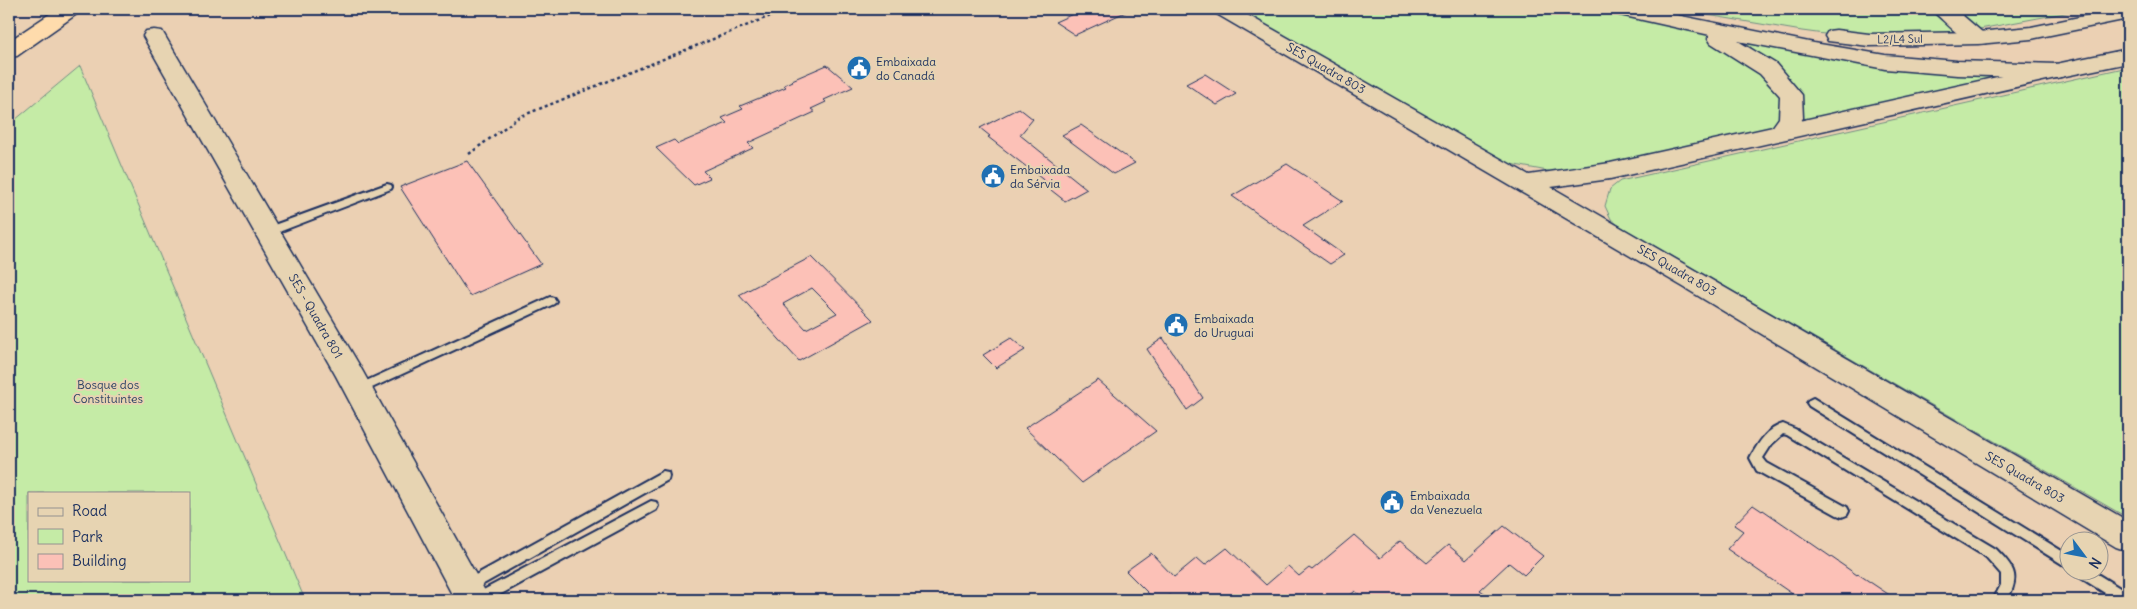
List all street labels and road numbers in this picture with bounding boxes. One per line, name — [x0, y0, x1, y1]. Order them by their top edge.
street label: L2/L4 Sul — [1877, 32, 1923, 46]
street label: SES Quadra 803 — [1284, 39, 1369, 97]
street label: SES Quadra 803 — [1635, 241, 1720, 299]
street label: SES - Quadra 801 — [286, 271, 346, 361]
street label: SES Quadra 803 — [1983, 448, 2068, 506]

